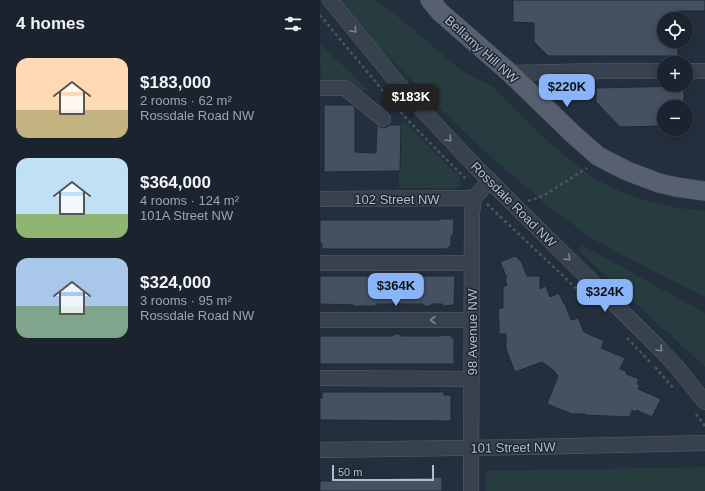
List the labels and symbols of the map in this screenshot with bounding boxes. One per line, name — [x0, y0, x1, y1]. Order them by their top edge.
street label: Bellamy Hill NW — [442, 13, 522, 87]
one-way arrow — [350, 25, 357, 33]
pin: $220K — [539, 74, 595, 108]
pin: $183K — [383, 84, 439, 118]
one-way arrow — [444, 134, 452, 142]
street label: Rossdale Road NW — [468, 159, 560, 251]
street label: 102 Street NW — [354, 192, 440, 207]
one-way arrow — [563, 253, 571, 261]
pin: $364K — [368, 273, 424, 307]
pin: $324K — [577, 279, 633, 313]
street label: 98 Avenue NW — [465, 288, 480, 375]
one-way arrow — [430, 316, 436, 324]
one-way arrow — [655, 344, 663, 352]
street label: 101 Street NW — [470, 439, 556, 456]
scale bar — [332, 463, 434, 482]

